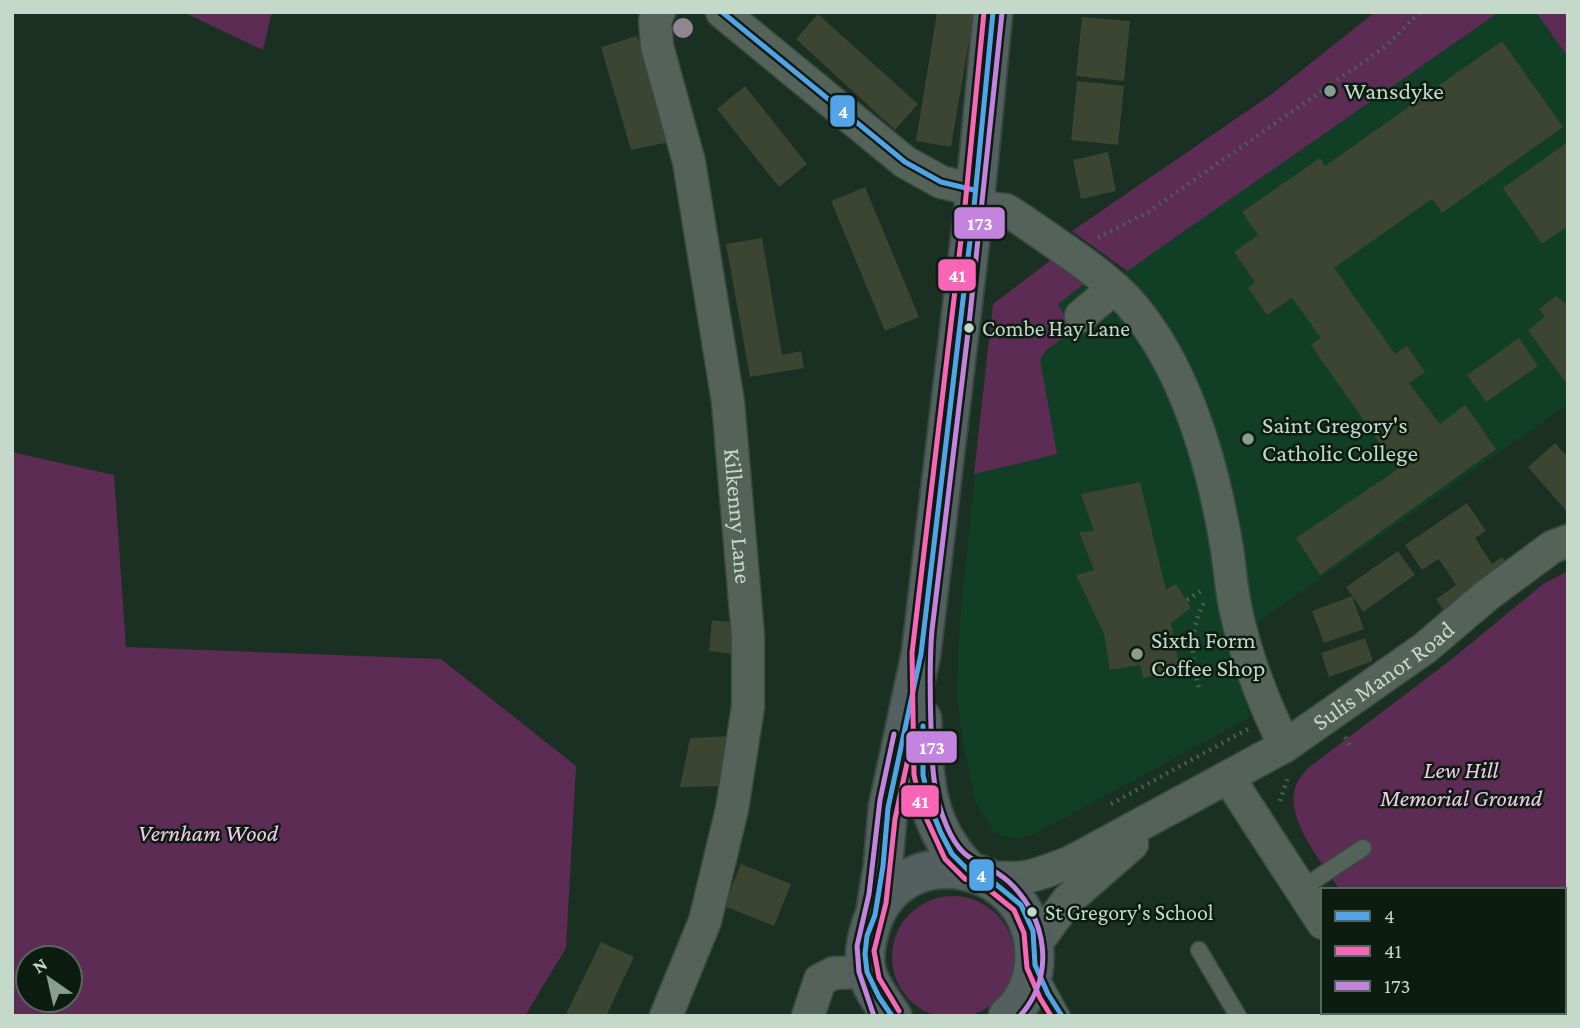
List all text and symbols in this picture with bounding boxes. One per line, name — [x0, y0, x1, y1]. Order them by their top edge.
place label: Wansdyke — [1344, 77, 1444, 104]
marker: Wansdyke — [1322, 83, 1338, 99]
line badge: 4 — [829, 94, 856, 128]
text: 4 — [838, 101, 848, 122]
line badge: 173 — [953, 206, 1006, 240]
text: 173 — [967, 213, 993, 234]
line badge: 41 — [937, 258, 977, 292]
text: 41 — [948, 265, 966, 286]
place label: Combe Hay Lane — [982, 316, 1130, 341]
marker: Combe Hay Lane — [962, 321, 976, 335]
place label: Saint Gregory's Catholic College — [1262, 411, 1418, 466]
marker: Saint Gregory's Catholic College — [1240, 431, 1256, 447]
street label: Kilkenny Lane — [719, 447, 757, 585]
street label: Sulis Manor Road — [1307, 615, 1460, 735]
place label: Sixth Form Coffee Shop — [1151, 626, 1265, 681]
marker: Sixth Form Coffee Shop — [1129, 646, 1145, 662]
line badge: 173 — [905, 730, 958, 764]
text: 173 — [919, 737, 945, 758]
park label: Lew Hill Memorial Ground — [1379, 756, 1543, 811]
line badge: 41 — [900, 784, 940, 818]
text: 41 — [911, 791, 929, 812]
park label: Vernham Wood — [138, 819, 279, 846]
line badge: 4 — [968, 858, 995, 892]
text: 4 — [976, 865, 986, 886]
legend — [1321, 888, 1566, 1014]
place label: St Gregory's School — [1045, 900, 1214, 925]
text: 4 — [1384, 904, 1395, 928]
marker: St Gregory's School — [1025, 905, 1039, 919]
text: 41 — [1384, 939, 1402, 963]
north arrow — [14, 944, 84, 1014]
text: N — [29, 953, 51, 978]
text: 173 — [1384, 974, 1410, 998]

